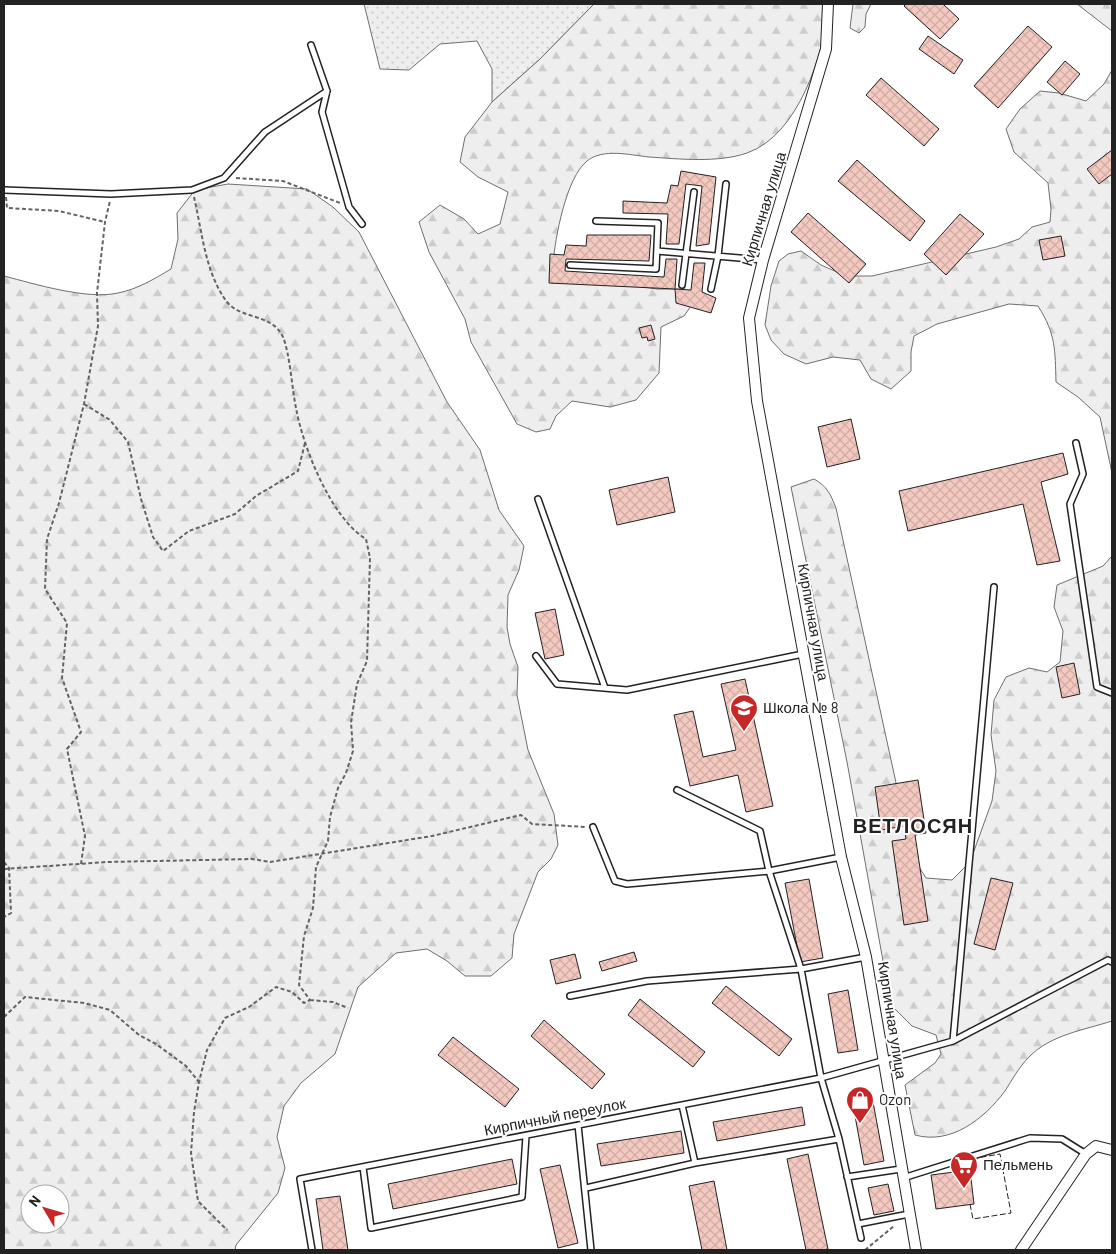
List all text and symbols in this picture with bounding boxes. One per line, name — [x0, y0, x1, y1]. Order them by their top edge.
street label: Кирпичная улица — [737, 149, 789, 268]
street label: Кирпичная улица — [795, 562, 833, 683]
school or university icon: Школа № 8 — [729, 693, 759, 732]
place label: Школа № 8 — [763, 698, 839, 716]
district label: ВЕТЛОСЯН — [853, 813, 973, 837]
street label: Кирпичная улица — [875, 960, 911, 1081]
shop icon: Ozon — [845, 1085, 875, 1124]
place label: Ozon — [879, 1090, 911, 1108]
street label: Кирпичный переулок — [482, 1093, 628, 1139]
supermarket icon: Пельмень — [949, 1150, 979, 1189]
place label: Пельмень — [983, 1155, 1053, 1173]
north arrow — [20, 1184, 70, 1234]
text: N — [25, 1192, 44, 1210]

